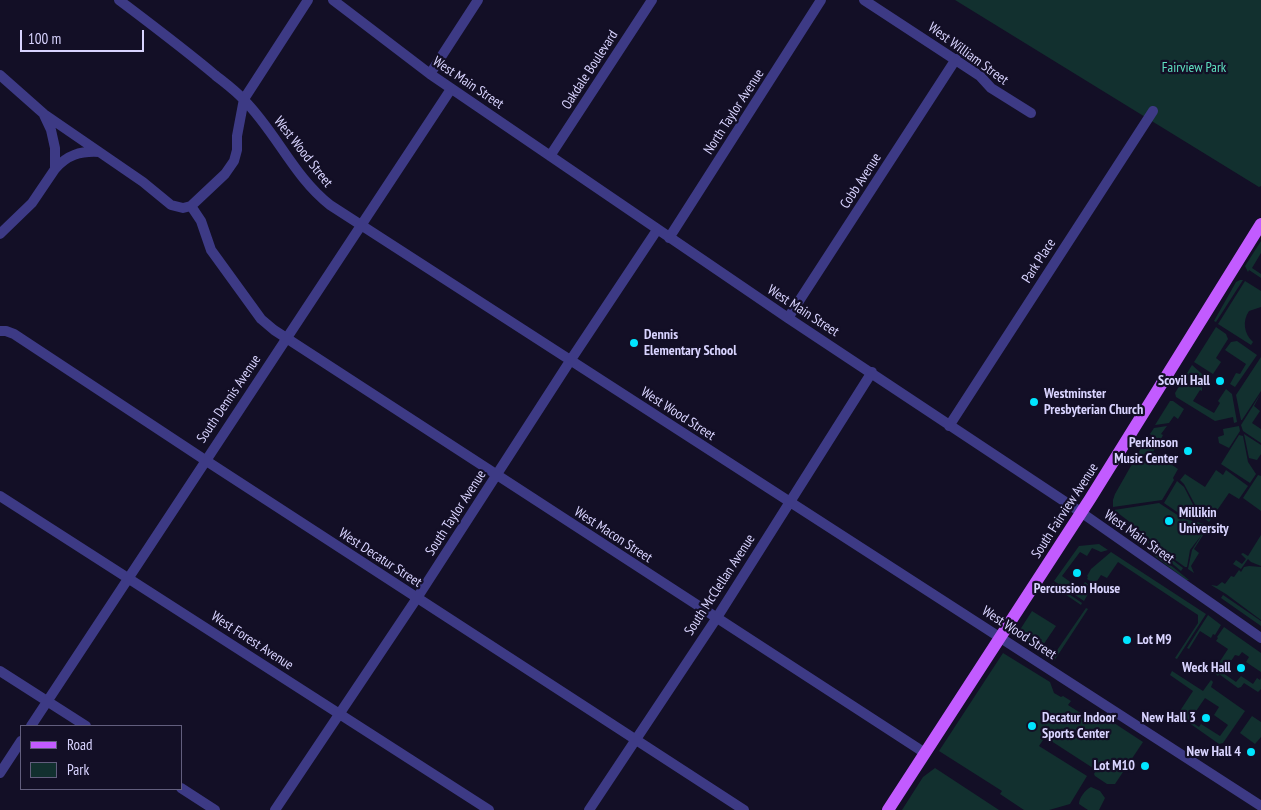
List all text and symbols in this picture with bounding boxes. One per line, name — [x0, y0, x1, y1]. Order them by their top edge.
street label: West William Street — [925, 19, 1011, 89]
scale bar — [22, 20, 146, 52]
street label: Oakdale Boulevard — [558, 27, 622, 113]
text: 100 m — [28, 29, 61, 48]
street label: West Main Street — [429, 53, 507, 113]
park label: Fairview Park — [1162, 60, 1226, 76]
street label: North Taylor Avenue — [700, 66, 768, 158]
street label: West Wood Street — [270, 113, 336, 191]
street label: Cobb Avenue — [837, 150, 885, 212]
street label: Park Place — [1018, 236, 1060, 286]
street label: West Main Street — [764, 282, 842, 340]
place label: Dennis Elementary School — [644, 327, 737, 360]
marker: Dennis Elementary School — [628, 337, 640, 349]
street label: South Dennis Avenue — [193, 352, 265, 446]
place label: Scovil Hall — [1158, 373, 1210, 389]
marker: Scovil Hall — [1214, 375, 1226, 387]
street label: West Wood Street — [638, 384, 718, 444]
place label: Westminster Presbyterian Church — [1044, 386, 1143, 418]
marker: Westminster Presbyterian Church — [1028, 396, 1040, 408]
place label: Perkinson Music Center — [1114, 435, 1178, 468]
marker: Perkinson Music Center — [1182, 445, 1194, 457]
street label: South Fairview Avenue — [1028, 460, 1102, 562]
street label: South Taylor Avenue — [422, 467, 490, 559]
street label: West Macon Street — [571, 504, 655, 566]
place label: Millikin University — [1179, 505, 1229, 538]
street label: West Main Street — [1101, 507, 1177, 567]
marker: Millikin University — [1163, 515, 1175, 527]
street label: West Decatur Street — [335, 525, 425, 591]
street label: South McClellan Avenue — [681, 531, 759, 639]
marker: Percussion House — [1071, 567, 1083, 579]
place label: Percussion House — [1034, 581, 1120, 597]
street label: West Wood Street — [979, 603, 1059, 663]
street label: West Forest Avenue — [208, 608, 296, 674]
place label: Lot M9 — [1137, 632, 1172, 648]
marker: Lot M9 — [1121, 634, 1133, 646]
place label: Weck Hall — [1182, 660, 1231, 676]
marker: Weck Hall — [1235, 662, 1247, 674]
place label: Decatur Indoor Sports Center — [1042, 710, 1116, 742]
place label: New Hall 3 — [1142, 710, 1196, 726]
marker: New Hall 3 — [1200, 712, 1212, 724]
marker: Decatur Indoor Sports Center — [1026, 720, 1038, 732]
legend — [20, 725, 182, 790]
text: Road — [67, 735, 93, 754]
place label: New Hall 4 — [1187, 744, 1241, 760]
marker: New Hall 4 — [1245, 746, 1257, 758]
place label: Lot M10 — [1094, 758, 1135, 774]
text: Park — [67, 760, 89, 779]
marker: Lot M10 — [1139, 760, 1151, 772]

